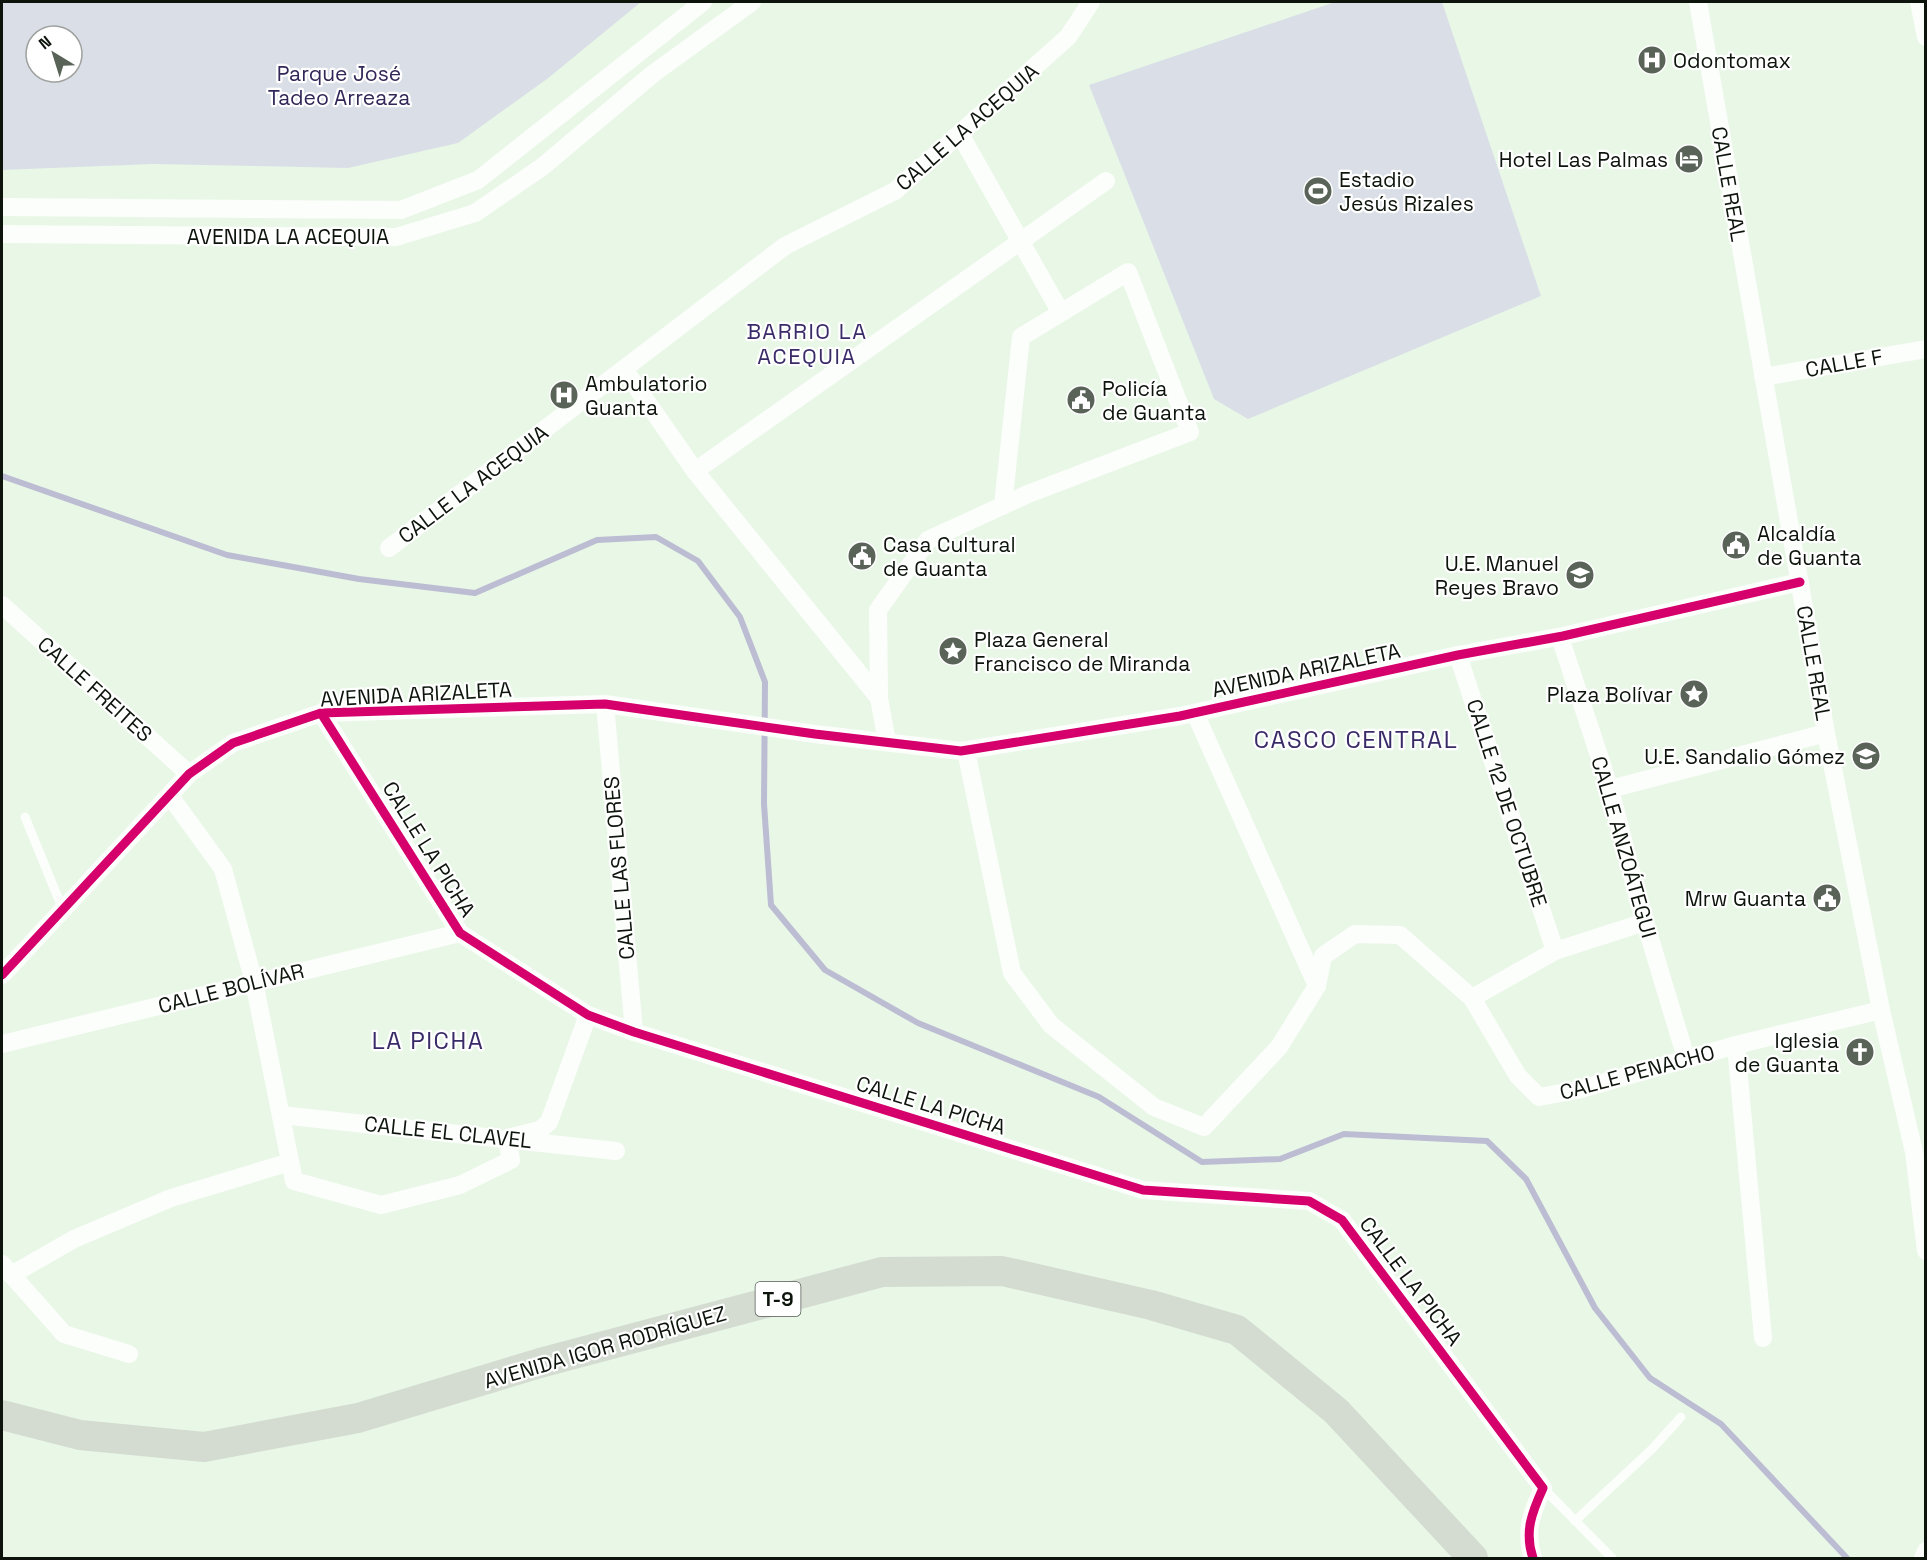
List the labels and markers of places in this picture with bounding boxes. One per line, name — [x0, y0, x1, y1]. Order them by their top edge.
hospital icon: Odontomax — [1636, 44, 1668, 76]
place label: Odontomax — [1673, 47, 1791, 74]
hotel icon: Hotel Las Palmas — [1673, 143, 1705, 175]
place label: Hotel Las Palmas — [1499, 146, 1668, 173]
place label: Estadio Jesús Rizales — [1339, 166, 1474, 217]
sports icon: Estadio Jesús Rizales — [1302, 175, 1334, 207]
place label: Ambulatorio Guanta — [585, 370, 708, 421]
place label: Policía de Guanta — [1102, 375, 1206, 426]
hospital icon: Ambulatorio Guanta — [548, 379, 580, 411]
public building icon: Policía de Guanta — [1065, 384, 1097, 416]
place label: Alcaldía de Guanta — [1757, 520, 1861, 571]
public building icon: Alcaldía de Guanta — [1720, 529, 1752, 561]
place label: Casa Cultural de Guanta — [883, 531, 1016, 582]
public building icon: Casa Cultural de Guanta — [846, 540, 878, 572]
place label: U.E. Manuel Reyes Bravo — [1435, 550, 1559, 601]
school or university icon: U.E. Manuel Reyes Bravo — [1564, 559, 1596, 591]
place label: Plaza General Francisco de Miranda — [974, 626, 1190, 677]
place icon: Plaza General Francisco de Miranda — [937, 635, 969, 667]
place icon: Plaza Bolívar — [1678, 678, 1710, 710]
place label: Plaza Bolívar — [1547, 681, 1673, 708]
school or university icon: U.E. Sandalio Gómez — [1850, 740, 1882, 772]
place label: U.E. Sandalio Gómez — [1644, 743, 1845, 770]
public building icon: Mrw Guanta — [1811, 882, 1843, 914]
place label: Mrw Guanta — [1685, 885, 1806, 912]
place label: Iglesia de Guanta — [1735, 1027, 1839, 1078]
church icon: Iglesia de Guanta — [1844, 1036, 1876, 1068]

